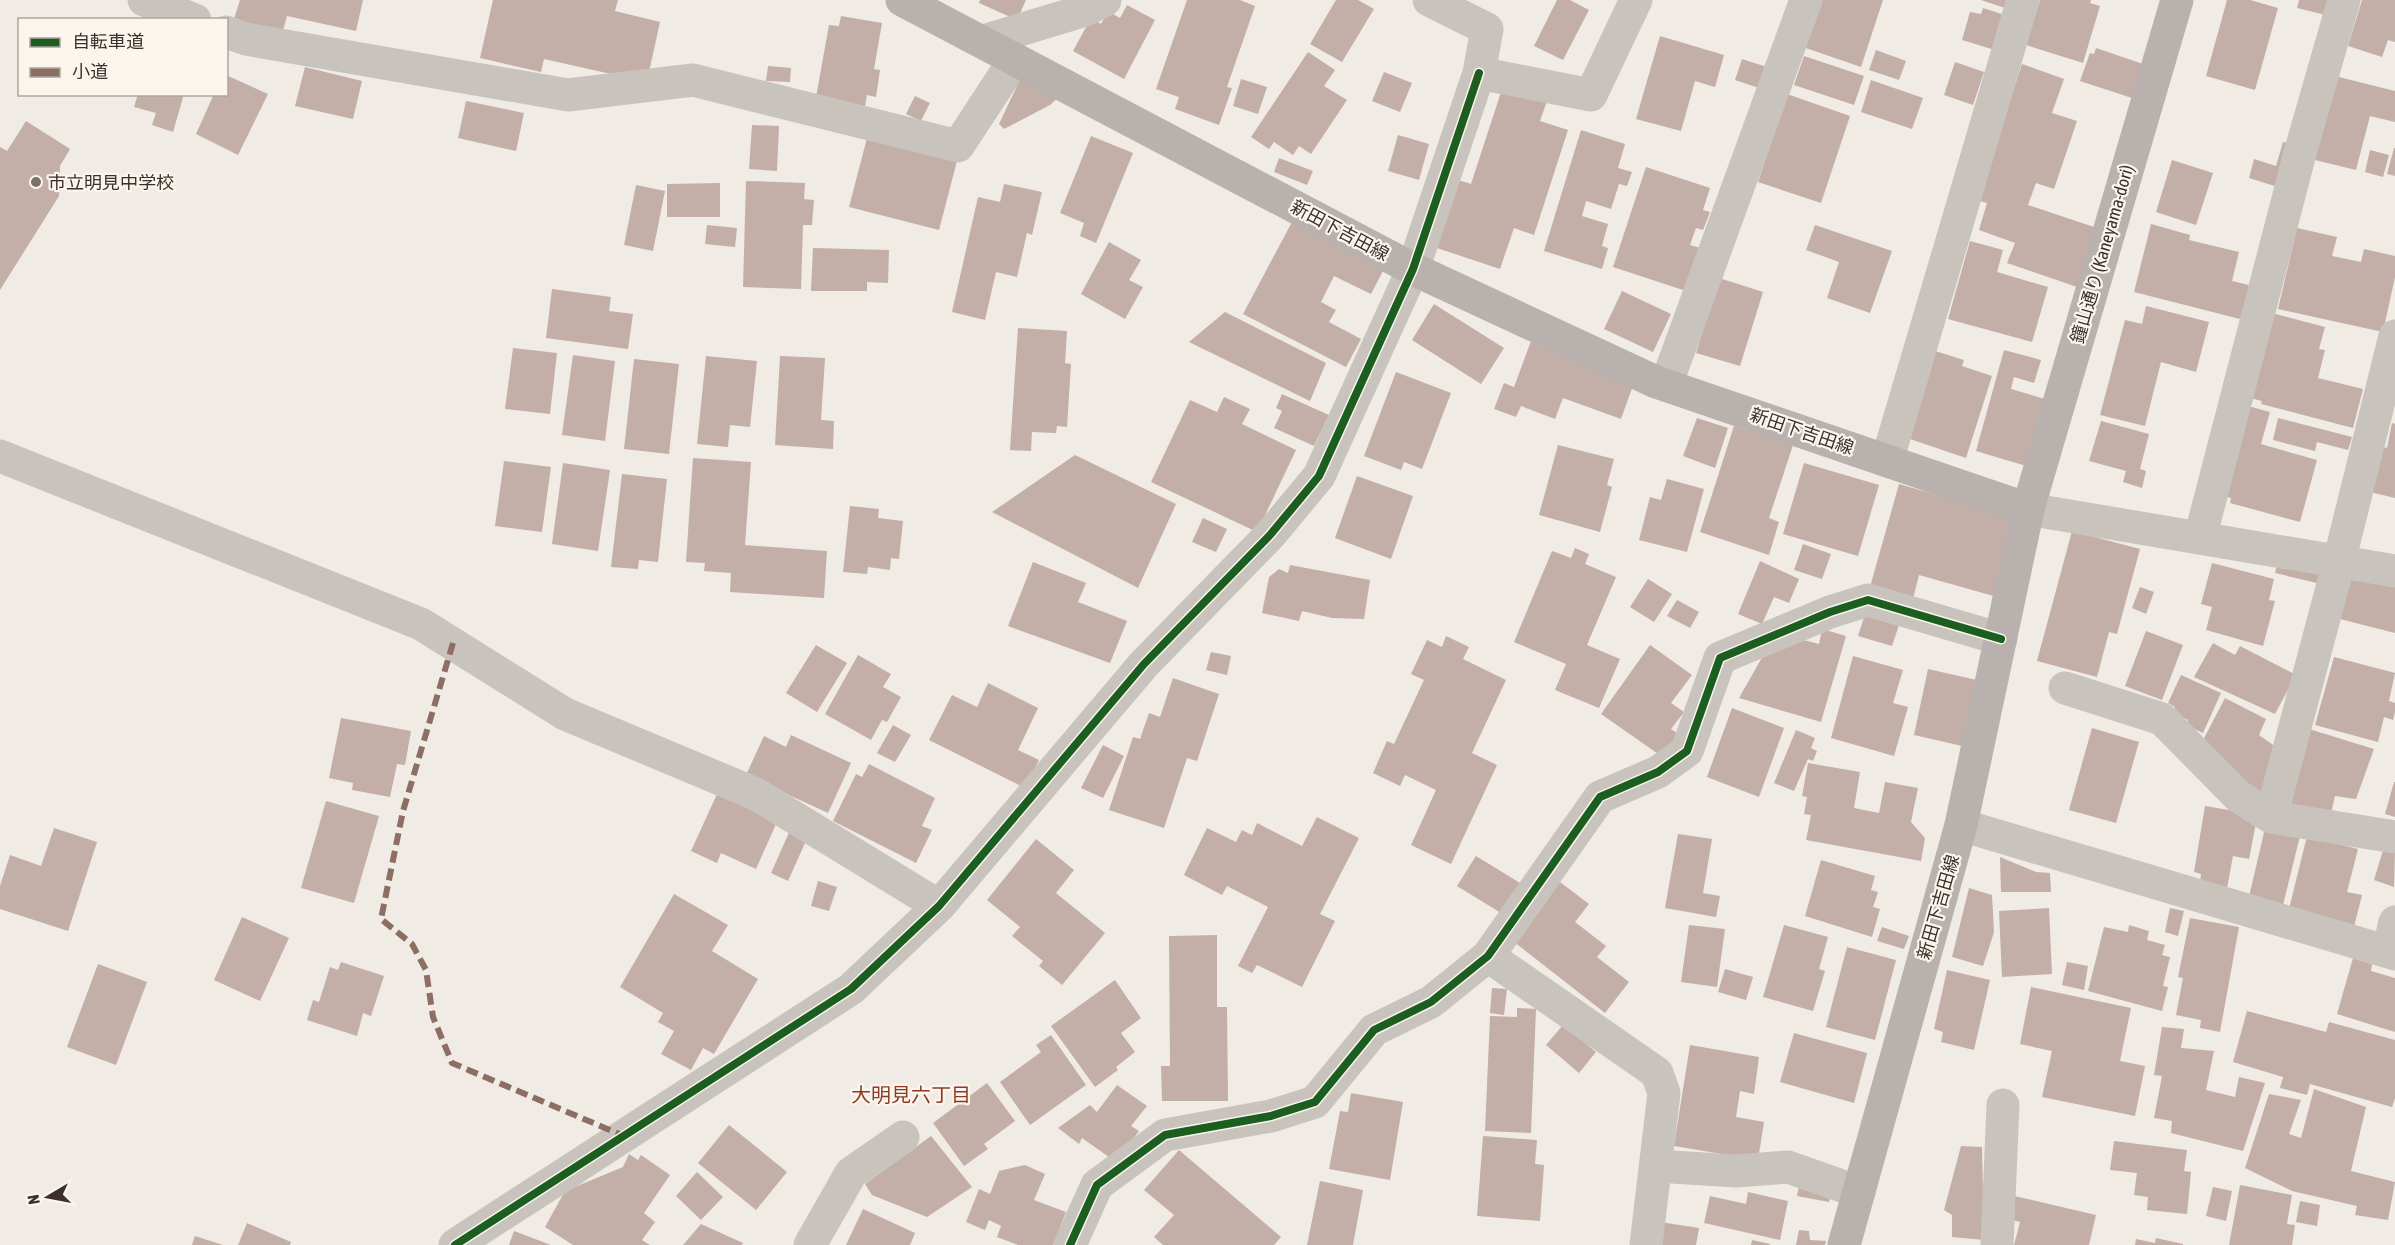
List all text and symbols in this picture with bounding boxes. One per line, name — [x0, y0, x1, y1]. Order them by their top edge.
legend — [18, 18, 228, 96]
text: 自転車道 — [72, 31, 144, 52]
text: 小道 — [72, 61, 108, 82]
street label: 鐘山通り (Kaneyama-dori) — [2066, 162, 2138, 346]
place label: 市立明見中学校 — [48, 172, 174, 193]
marker: 市立明見中学校 — [29, 175, 43, 189]
street label: 新田下吉田線 — [1287, 195, 1393, 265]
street label: 新田下吉田線 — [1748, 403, 1856, 459]
street label: 新田下吉田線 — [1913, 852, 1963, 962]
district label: 大明見六丁目 — [851, 1083, 971, 1106]
north arrow — [18, 1167, 78, 1227]
text: N — [24, 1193, 43, 1206]

